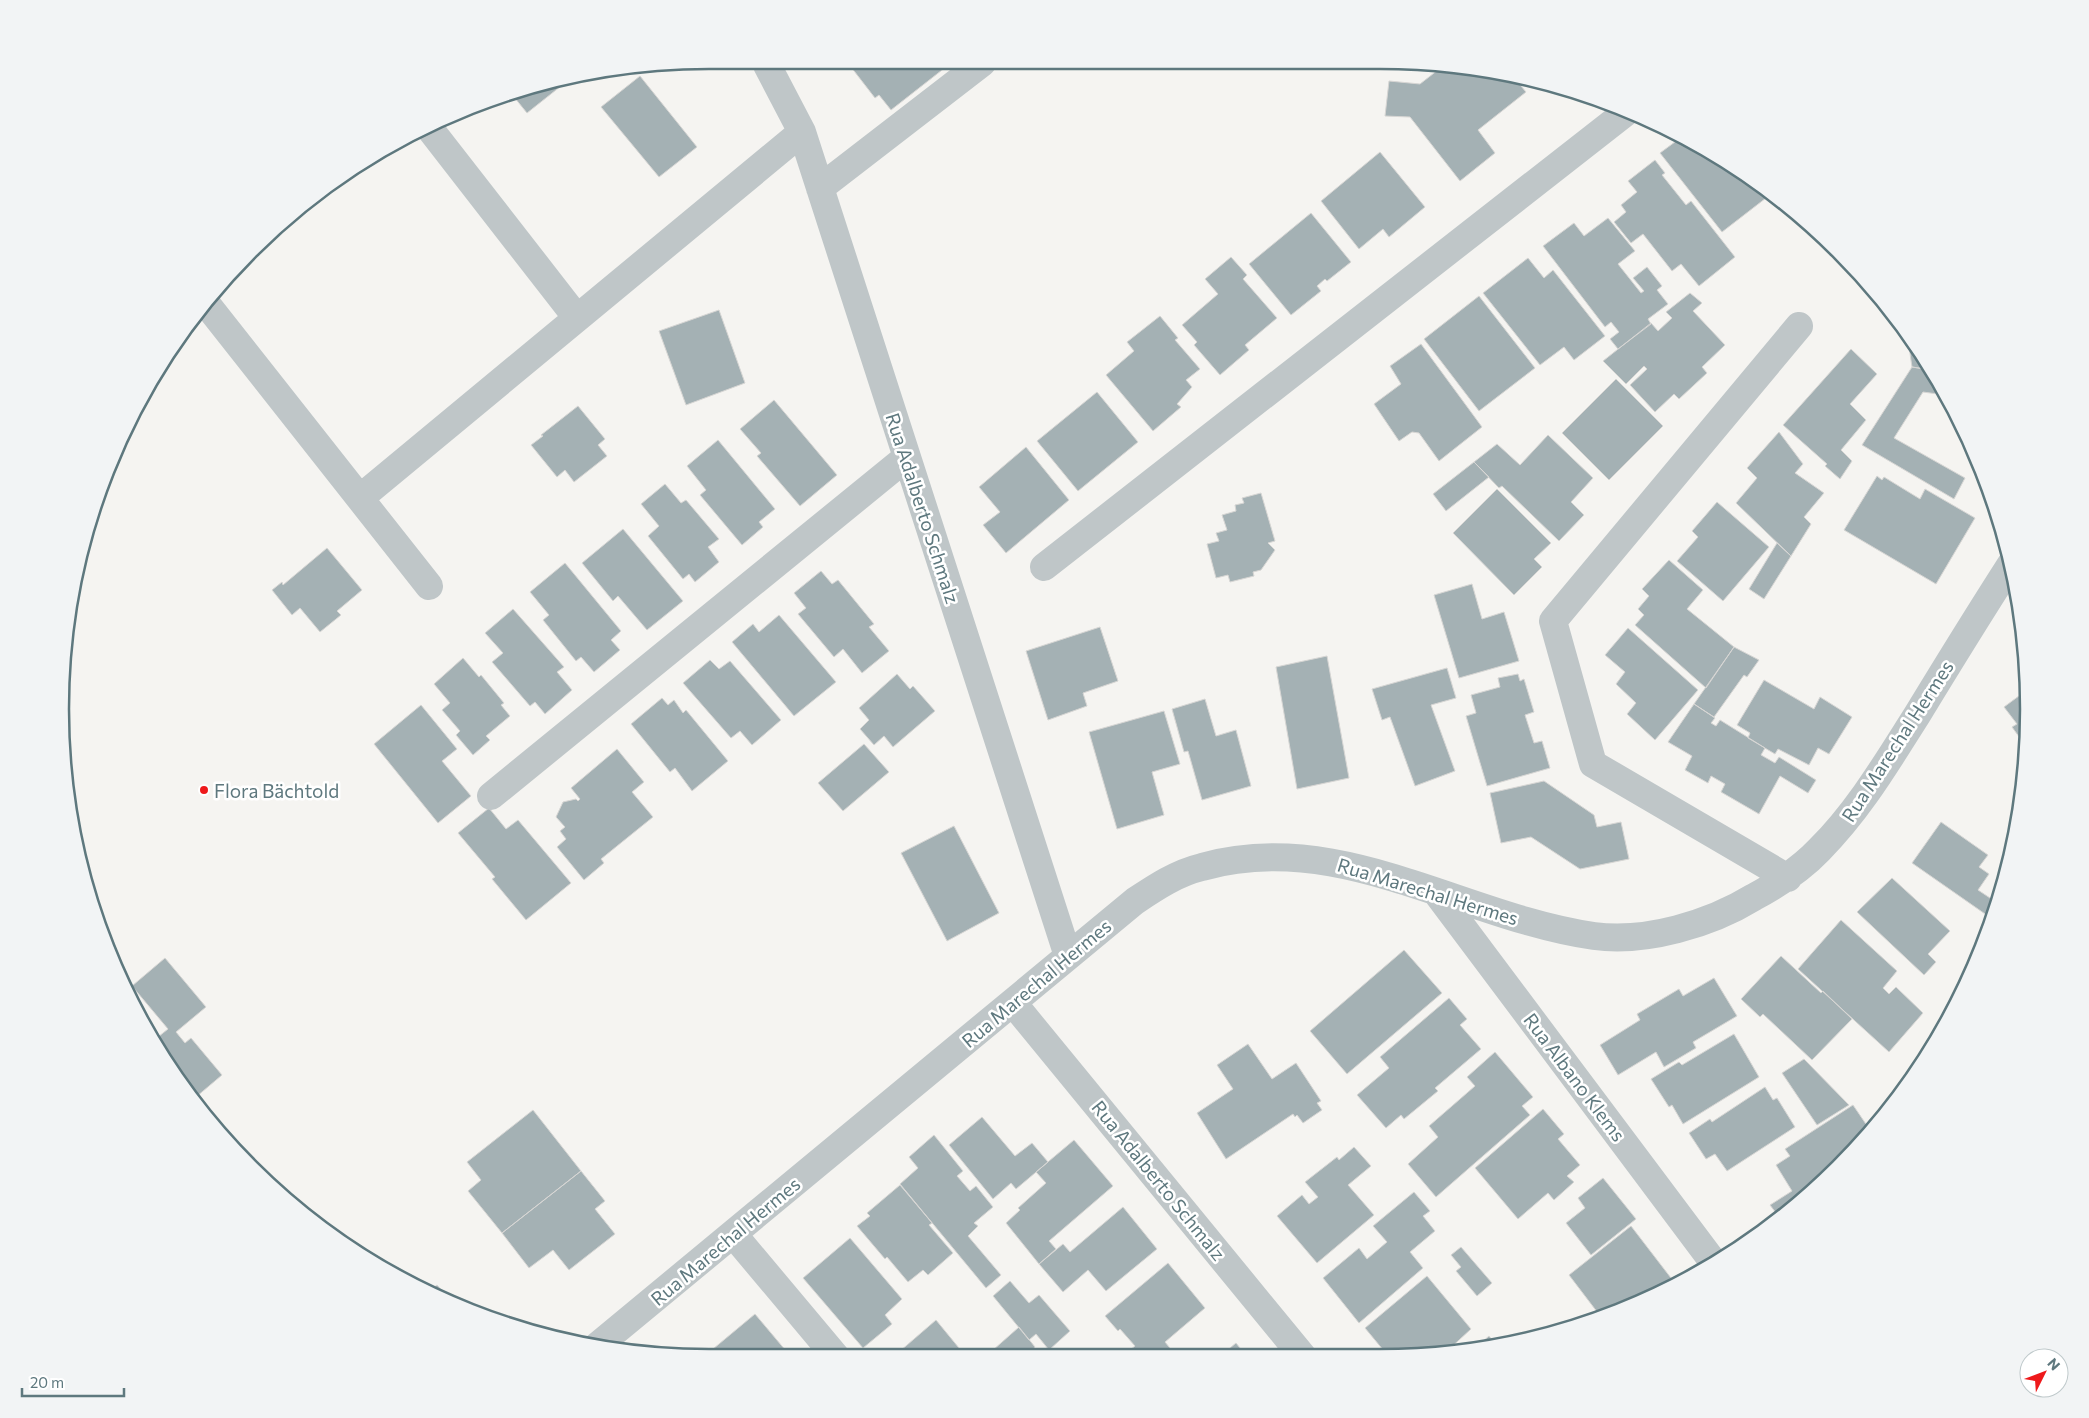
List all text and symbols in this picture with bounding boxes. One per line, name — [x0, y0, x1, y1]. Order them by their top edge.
street label: Rua Adalberto Schmalz — [881, 410, 965, 606]
street label: Rua Marechal Hermes — [1836, 656, 1958, 826]
place label: Flora Bächtold — [214, 779, 339, 802]
marker: Flora Bächtold — [198, 784, 210, 796]
street label: Rua Marechal Hermes — [1335, 853, 1521, 929]
street label: Rua Marechal Hermes — [957, 914, 1115, 1052]
street label: Rua Albano Klems — [1519, 1008, 1631, 1146]
street label: Rua Adalberto Schmalz — [1087, 1095, 1231, 1265]
street label: Rua Marechal Hermes — [646, 1172, 804, 1310]
north arrow — [2019, 1348, 2069, 1398]
text: N — [2044, 1354, 2064, 1374]
scale bar — [22, 1366, 125, 1398]
text: 20 m — [30, 1373, 64, 1391]

